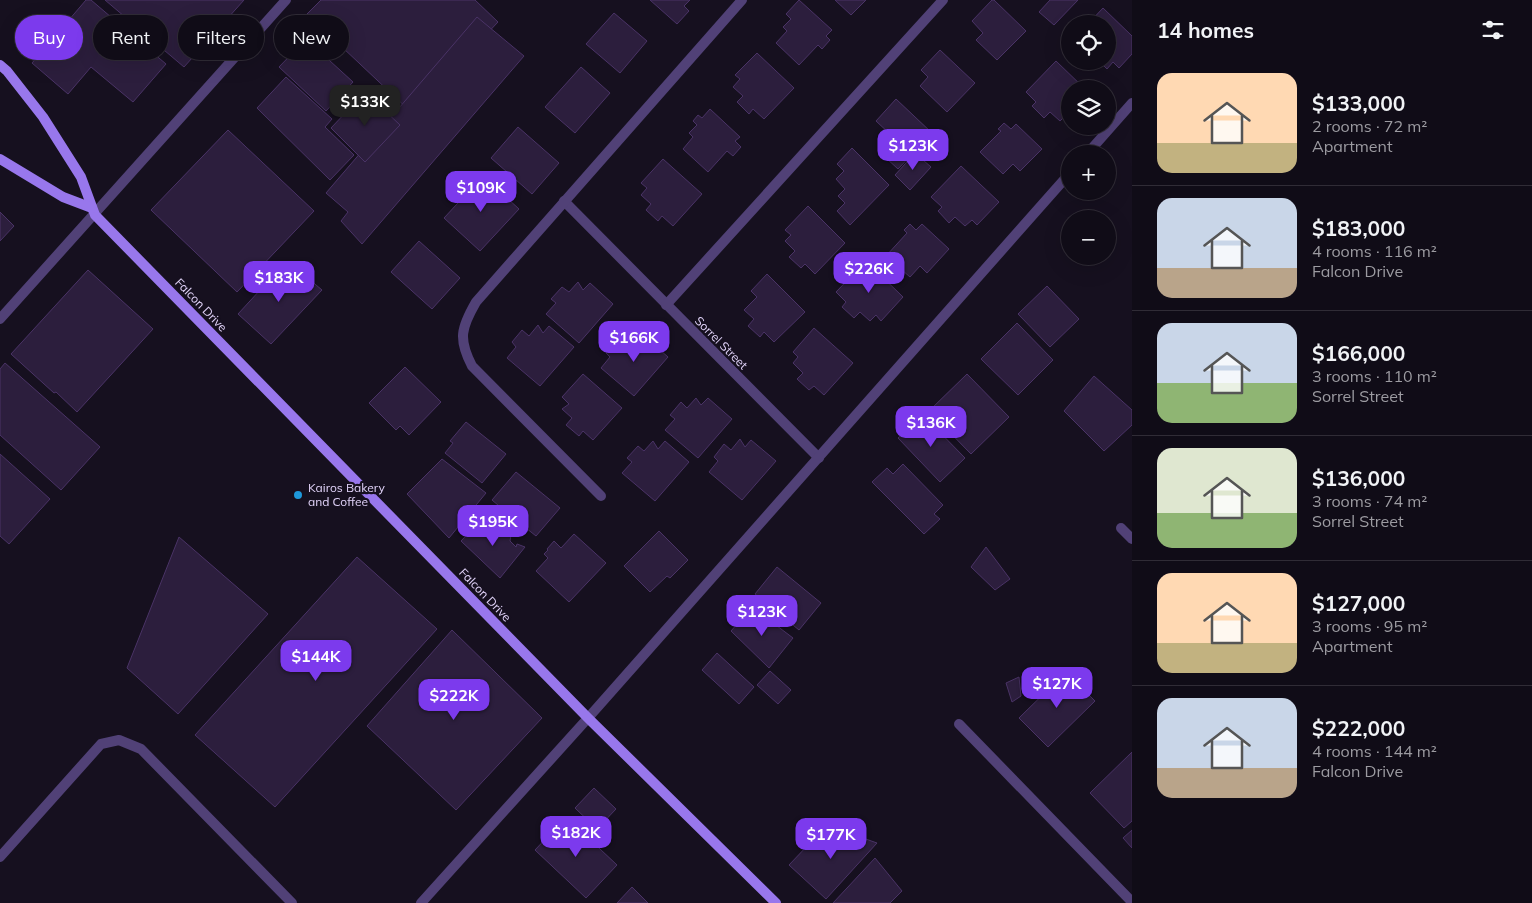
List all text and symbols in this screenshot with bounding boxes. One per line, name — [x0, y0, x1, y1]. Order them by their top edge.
chip: Buy — [15, 15, 83, 60]
chip: Rent — [93, 15, 168, 60]
chip: Filters — [178, 15, 264, 60]
chip: New — [274, 15, 349, 60]
map controls — [1061, 15, 1116, 265]
button: locate — [1061, 15, 1116, 70]
icon: filters — [1479, 16, 1507, 44]
text: 14 homes — [1157, 17, 1254, 43]
button: layers — [1061, 80, 1116, 135]
pin: $133K — [330, 84, 400, 127]
text: $133,000 — [1312, 90, 1405, 116]
text: $133K — [340, 91, 390, 111]
icon: home — [1197, 93, 1257, 153]
text: 2 rooms · 72 m² — [1312, 116, 1427, 136]
pin: $123K — [878, 128, 948, 171]
text: $123K — [888, 135, 938, 155]
text: Apartment — [1312, 136, 1393, 156]
button: + — [1061, 145, 1116, 200]
pin: $109K — [446, 170, 516, 213]
text: $109K — [456, 177, 506, 197]
button: − — [1061, 210, 1116, 265]
text: $183,000 — [1312, 215, 1405, 241]
icon: home — [1197, 218, 1257, 278]
text: 4 rooms · 116 m² — [1312, 241, 1437, 261]
pin: $226K — [834, 252, 904, 294]
text: $226K — [844, 258, 894, 278]
pin: $183K — [244, 260, 314, 303]
text: Falcon Drive — [1312, 261, 1403, 281]
text: $183K — [254, 267, 304, 287]
street label: Falcon Drive — [172, 275, 231, 334]
street label: Sorrel Street — [692, 313, 751, 372]
pin: $166K — [599, 320, 669, 363]
text: $166K — [609, 327, 659, 347]
text: $166,000 — [1312, 340, 1405, 366]
icon: home — [1197, 343, 1257, 403]
text: 3 rooms · 110 m² — [1312, 366, 1437, 386]
text: Sorrel Street — [1312, 386, 1404, 406]
pin: $136K — [896, 406, 966, 448]
text: $136K — [906, 412, 956, 432]
text: $136,000 — [1312, 465, 1405, 491]
icon: home — [1197, 468, 1257, 528]
place label: Kairos Bakery and Coffee — [308, 480, 386, 509]
marker: Kairos Bakery and Coffee — [292, 489, 304, 501]
text: 3 rooms · 74 m² — [1312, 491, 1427, 511]
pin: $195K — [458, 504, 528, 547]
text: $195K — [468, 511, 518, 531]
text: Sorrel Street — [1312, 511, 1404, 531]
street label: Falcon Drive — [456, 565, 515, 624]
text: $127,000 — [1312, 590, 1405, 616]
icon: home — [1197, 593, 1257, 653]
pin: $123K — [727, 594, 797, 637]
text: $123K — [737, 601, 787, 621]
text: 3 rooms · 95 m² — [1312, 616, 1427, 636]
text: Apartment — [1312, 636, 1393, 656]
pin: $144K — [281, 640, 351, 682]
text: $144K — [291, 646, 341, 666]
pin: $127K — [1022, 666, 1092, 709]
text: $127K — [1032, 673, 1082, 693]
pin: $222K — [419, 678, 489, 721]
text: $222K — [429, 685, 479, 705]
text: $222,000 — [1312, 715, 1405, 741]
icon: home — [1197, 718, 1257, 778]
text: 4 rooms · 144 m² — [1312, 741, 1437, 761]
text: Falcon Drive — [1312, 761, 1403, 781]
pin: $182K — [541, 816, 611, 858]
pin: $177K — [796, 818, 866, 860]
text: $182K — [551, 822, 601, 842]
text: $177K — [806, 824, 856, 844]

